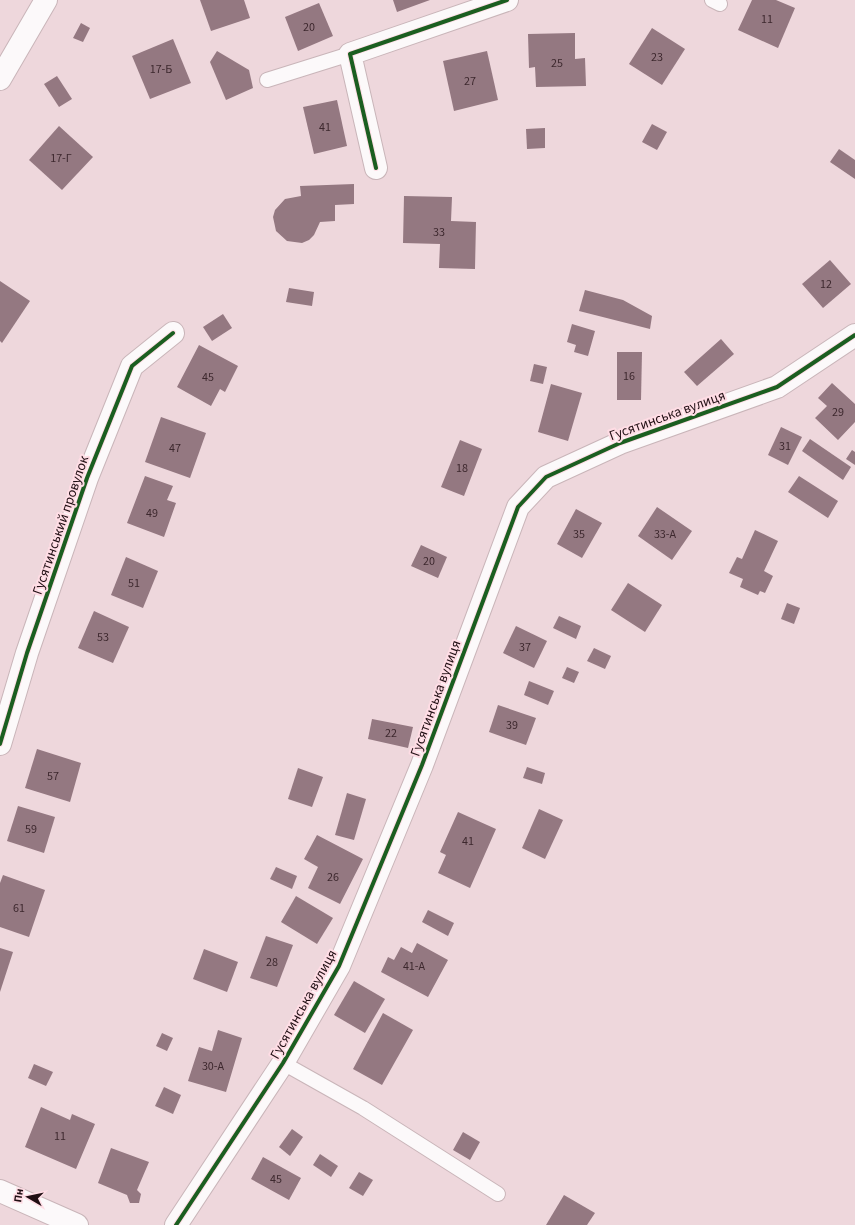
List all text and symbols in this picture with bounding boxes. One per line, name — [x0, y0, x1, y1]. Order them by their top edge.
house number: 11 — [761, 11, 773, 28]
house number: 20 — [303, 19, 315, 36]
house number: 23 — [651, 49, 663, 66]
house number: 25 — [551, 55, 563, 72]
house number: 17-Б — [150, 61, 172, 78]
house number: 27 — [464, 73, 476, 90]
house number: 41 — [319, 119, 331, 136]
house number: 17-Г — [50, 150, 72, 167]
house number: 33 — [433, 224, 445, 241]
house number: 12 — [820, 276, 832, 293]
house number: 16 — [623, 368, 635, 385]
house number: 45 — [202, 369, 214, 386]
street label: Гусятинська вулиця — [606, 386, 728, 446]
house number: 29 — [832, 404, 844, 421]
house number: 31 — [779, 438, 791, 455]
house number: 47 — [169, 440, 181, 457]
street label: Гусятинський провулок — [28, 453, 94, 598]
house number: 18 — [456, 460, 468, 477]
house number: 49 — [146, 505, 158, 522]
house number: 35 — [573, 526, 585, 543]
house number: 33-А — [654, 526, 677, 543]
house number: 20 — [423, 553, 435, 570]
house number: 51 — [128, 575, 140, 592]
house number: 53 — [97, 629, 109, 646]
street label: Гусятинська вулиця — [406, 637, 466, 759]
house number: 37 — [519, 639, 531, 656]
house number: 39 — [506, 717, 518, 734]
house number: 22 — [385, 725, 397, 742]
house number: 57 — [47, 768, 59, 785]
house number: 59 — [25, 821, 37, 838]
house number: 41 — [462, 833, 474, 850]
house number: 26 — [327, 869, 339, 886]
house number: 61 — [13, 900, 25, 917]
street label: Гусятинська вулиця — [265, 946, 342, 1063]
house number: 28 — [266, 954, 278, 971]
house number: 41-А — [403, 958, 426, 975]
house number: 30-А — [202, 1058, 225, 1075]
house number: 11 — [54, 1128, 66, 1145]
house number: 45 — [270, 1171, 282, 1188]
north arrow — [8, 1177, 48, 1217]
text: Пн — [10, 1188, 27, 1203]

